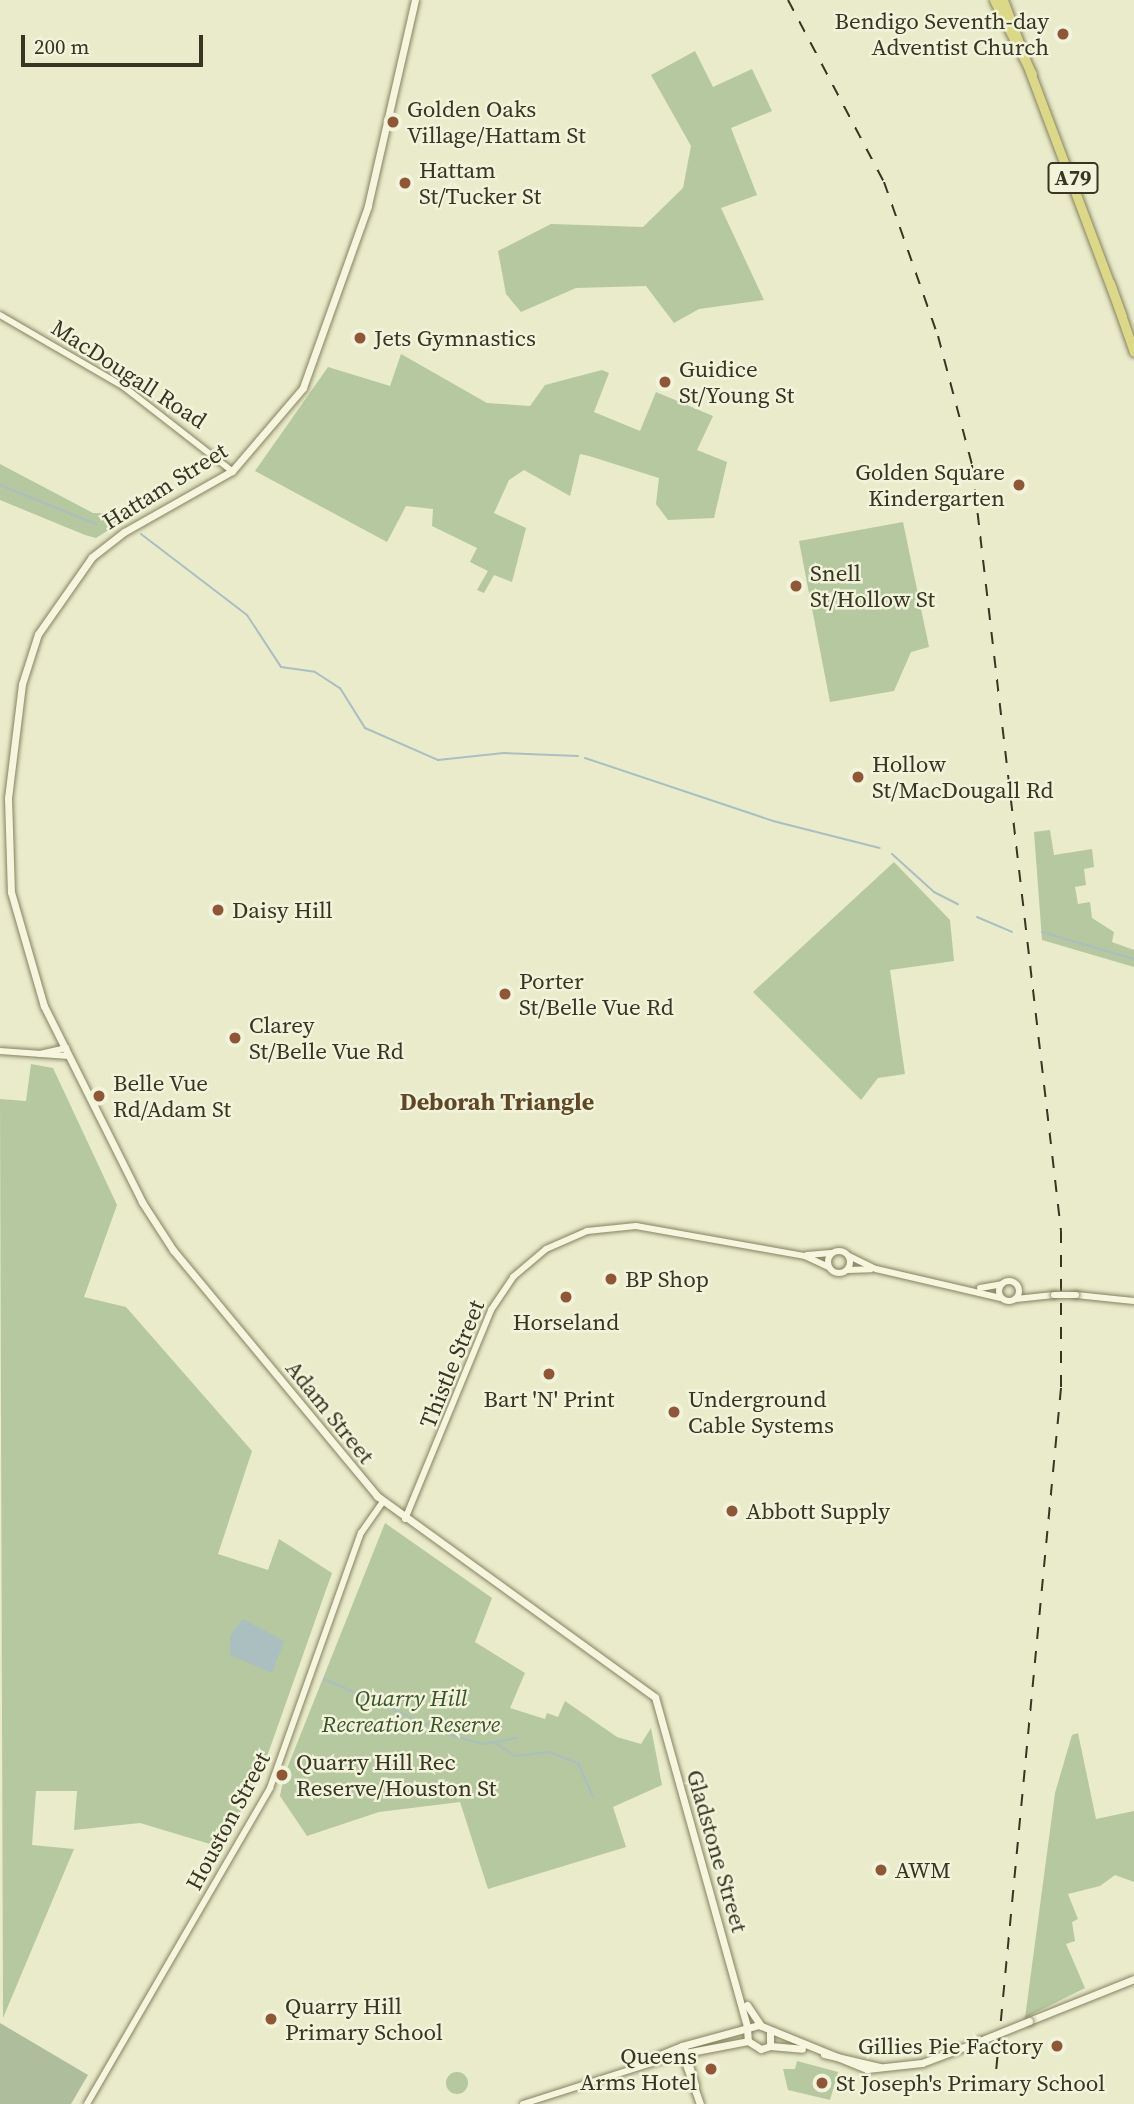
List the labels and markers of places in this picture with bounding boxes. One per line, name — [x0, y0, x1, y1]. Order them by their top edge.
place label: Bendigo Seventh-day Adventist Church — [835, 7, 1049, 61]
marker: Bendigo Seventh-day Adventist Church — [1055, 26, 1071, 42]
place label: Golden Oaks Village/Hattam St — [407, 95, 586, 149]
marker: Golden Oaks Village/Hattam St — [385, 114, 401, 130]
place label: Hattam St/Tucker St — [419, 156, 541, 210]
marker: Hattam St/Tucker St — [397, 175, 413, 191]
place label: Jets Gymnastics — [374, 324, 536, 352]
marker: Jets Gymnastics — [352, 330, 368, 346]
place label: Guidice St/Young St — [679, 355, 794, 409]
marker: Guidice St/Young St — [657, 374, 673, 390]
place label: Golden Square Kindergarten — [855, 458, 1005, 512]
marker: Golden Square Kindergarten — [1011, 477, 1027, 493]
place label: Snell St/Hollow St — [810, 559, 935, 613]
marker: Snell St/Hollow St — [788, 578, 804, 594]
place label: Hollow St/MacDougall Rd — [872, 750, 1054, 804]
marker: Hollow St/MacDougall Rd — [850, 769, 866, 785]
place label: Daisy Hill — [232, 896, 333, 924]
marker: Daisy Hill — [210, 902, 226, 918]
place label: Porter St/Belle Vue Rd — [519, 967, 675, 1021]
marker: Porter St/Belle Vue Rd — [497, 986, 513, 1002]
place label: Clarey St/Belle Vue Rd — [249, 1011, 405, 1065]
marker: Clarey St/Belle Vue Rd — [227, 1030, 243, 1046]
place label: Belle Vue Rd/Adam St — [113, 1069, 231, 1123]
marker: Belle Vue Rd/Adam St — [91, 1088, 107, 1104]
place label: BP Shop — [625, 1265, 709, 1293]
marker: BP Shop — [603, 1271, 619, 1287]
marker: Horseland — [558, 1289, 574, 1305]
place label: Horseland — [513, 1308, 619, 1336]
marker: Bart 'N' Print — [541, 1366, 557, 1382]
place label: Bart 'N' Print — [484, 1385, 614, 1413]
place label: Underground Cable Systems — [688, 1385, 834, 1439]
marker: Underground Cable Systems — [666, 1404, 682, 1420]
place label: Abbott Supply — [746, 1497, 890, 1525]
marker: Abbott Supply — [724, 1503, 740, 1519]
place label: Quarry Hill Rec Reserve/Houston St — [296, 1748, 496, 1802]
marker: Quarry Hill Rec Reserve/Houston St — [274, 1767, 290, 1783]
place label: AWM — [895, 1856, 951, 1884]
marker: AWM — [873, 1862, 889, 1878]
place label: Quarry Hill Primary School — [285, 1992, 443, 2046]
marker: Quarry Hill Primary School — [263, 2011, 279, 2027]
place label: Gillies Pie Factory — [858, 2032, 1043, 2060]
marker: Gillies Pie Factory — [1049, 2038, 1065, 2054]
place label: Queens Arms Hotel — [580, 2042, 697, 2096]
marker: Queens Arms Hotel — [703, 2061, 719, 2077]
place label: St Joseph's Primary School — [836, 2069, 1105, 2097]
marker: St Joseph's Primary School — [814, 2075, 830, 2091]

